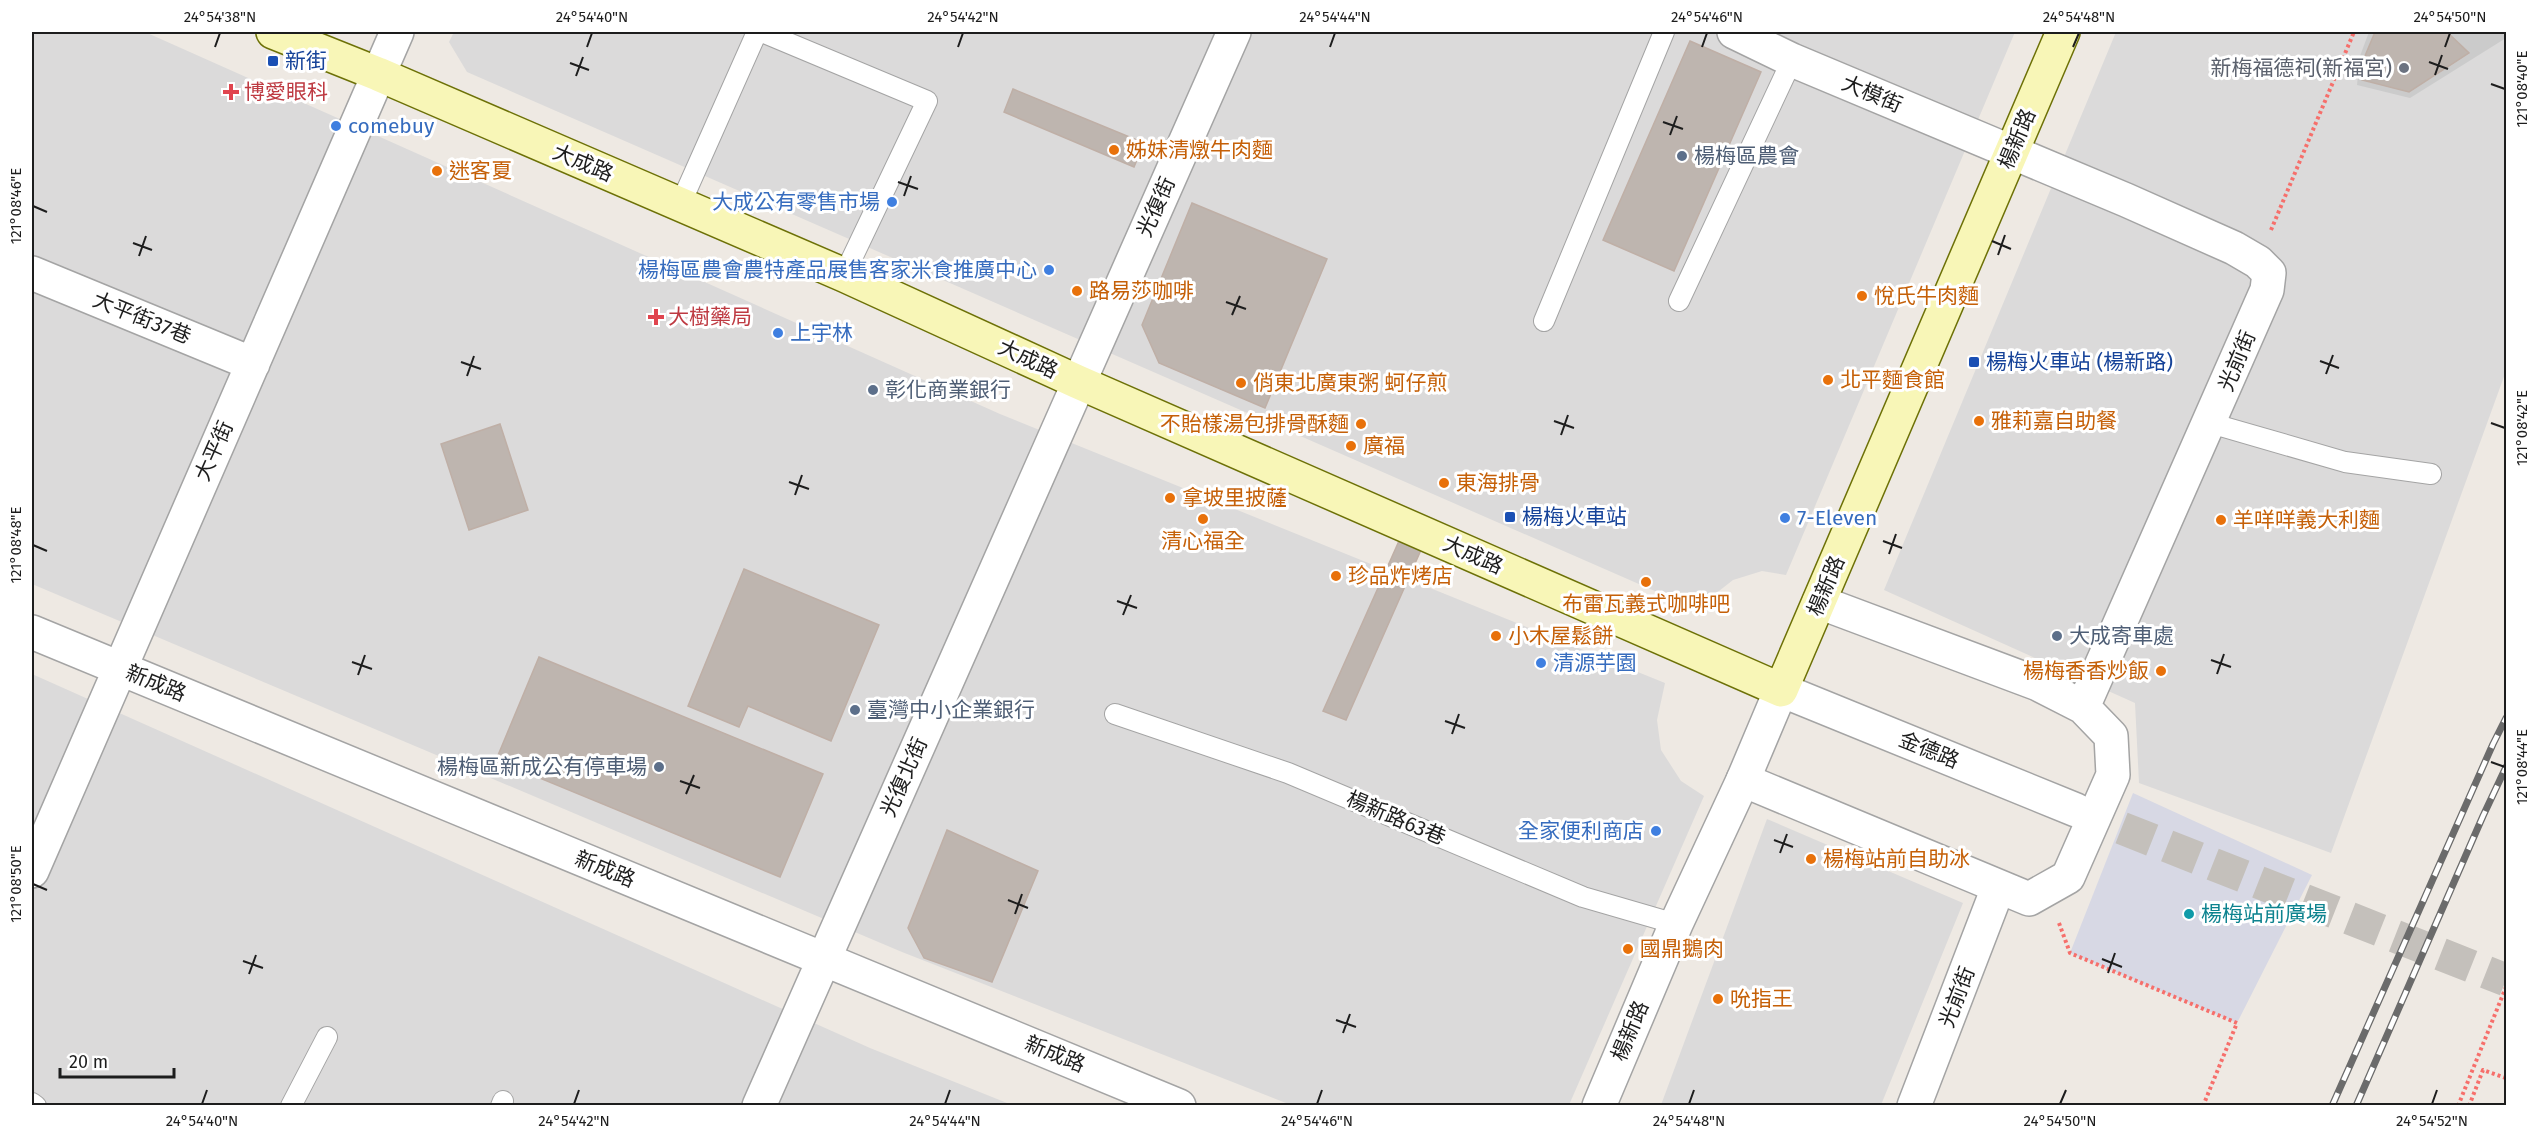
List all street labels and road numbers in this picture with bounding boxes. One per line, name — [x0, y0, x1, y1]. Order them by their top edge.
street label: 大模街 — [1838, 70, 1906, 118]
street label: 楊新路 — [1993, 105, 2041, 173]
street label: 大成路 — [549, 139, 617, 187]
street label: 光復街 — [1131, 173, 1181, 241]
street label: 大平街37巷 — [89, 287, 195, 349]
street label: 光前街 — [2213, 327, 2261, 395]
street label: 大成路 — [994, 334, 1062, 384]
street label: 大平街 — [189, 417, 239, 485]
street label: 大成路 — [1439, 530, 1507, 580]
street label: 楊新路 — [1802, 552, 1850, 620]
street label: 新成路 — [122, 659, 190, 707]
street label: 金德路 — [1895, 726, 1963, 774]
street label: 光復北街 — [875, 733, 933, 821]
street label: 楊新路63巷 — [1342, 785, 1450, 851]
street label: 新成路 — [571, 845, 639, 893]
street label: 光前街 — [1934, 963, 1980, 1031]
street label: 楊新路 — [1606, 997, 1654, 1065]
street label: 新成路 — [1021, 1030, 1089, 1078]

